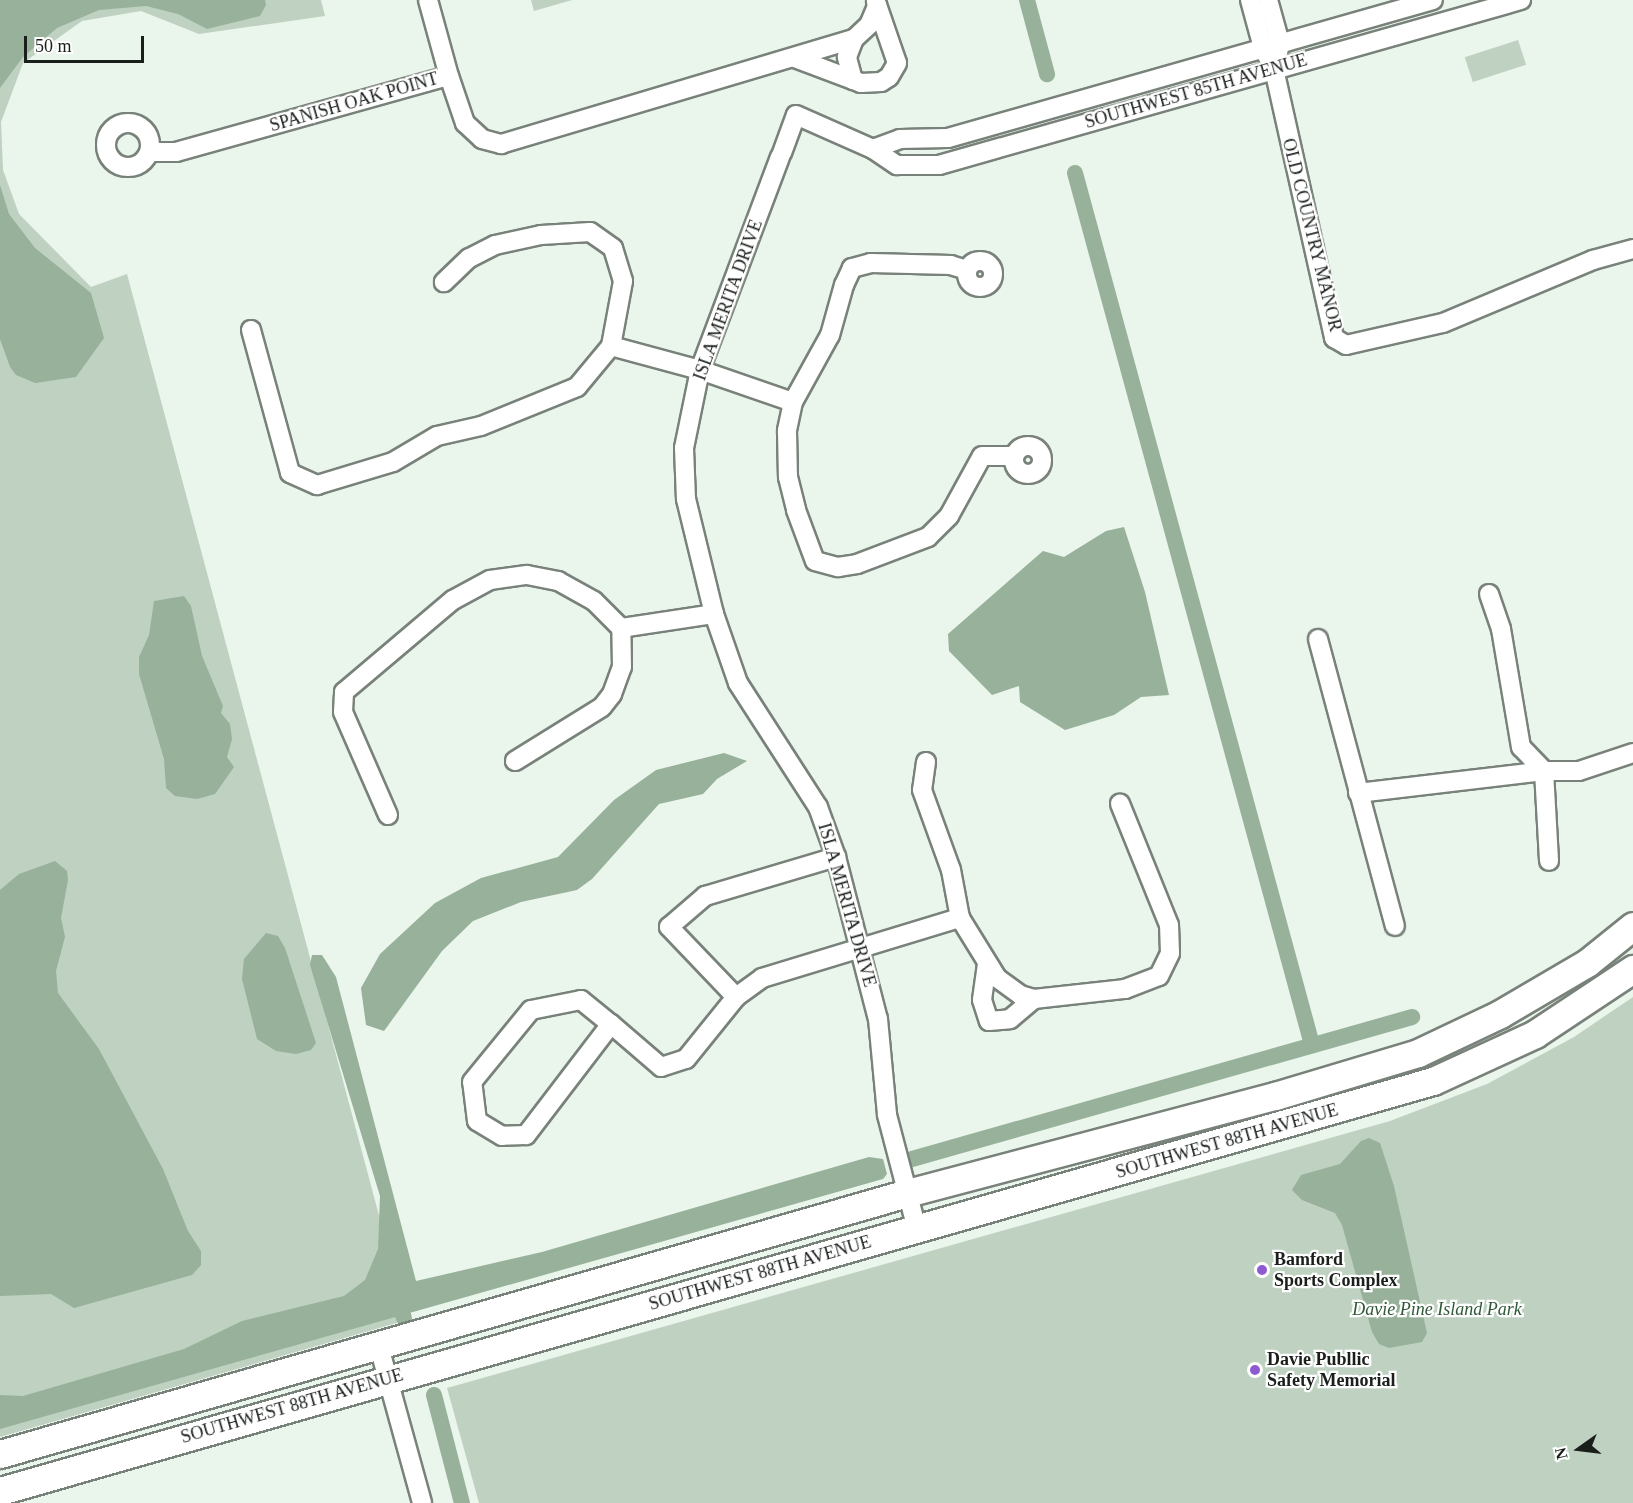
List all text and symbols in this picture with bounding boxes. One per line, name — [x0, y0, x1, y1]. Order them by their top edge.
scale bar — [27, 24, 147, 62]
text: 50 m — [35, 36, 72, 56]
street label: SOUTHWEST 85TH AVENUE — [1082, 49, 1310, 133]
street label: SPANISH OAK POINT — [267, 68, 441, 136]
street label: OLD COUNTRY MANOR — [1277, 136, 1347, 334]
street label: ISLA MERITA DRIVE — [689, 216, 767, 384]
street label: ISLA MERITA DRIVE — [813, 820, 881, 990]
street label: SOUTHWEST 88TH AVENUE — [1113, 1099, 1341, 1183]
street label: SOUTHWEST 88TH AVENUE — [646, 1231, 874, 1315]
place label: Bamford Sports Complex — [1274, 1249, 1398, 1292]
marker: Bamford Sports Complex — [1255, 1263, 1269, 1277]
park label: Davie Pine Island Park — [1352, 1298, 1522, 1320]
place label: Davie Publlic Safety Memorial — [1267, 1349, 1395, 1392]
marker: Davie Publlic Safety Memorial — [1248, 1363, 1262, 1377]
street label: SOUTHWEST 88TH AVENUE — [178, 1364, 406, 1448]
north arrow — [1549, 1419, 1609, 1479]
text: N — [1551, 1446, 1571, 1461]

